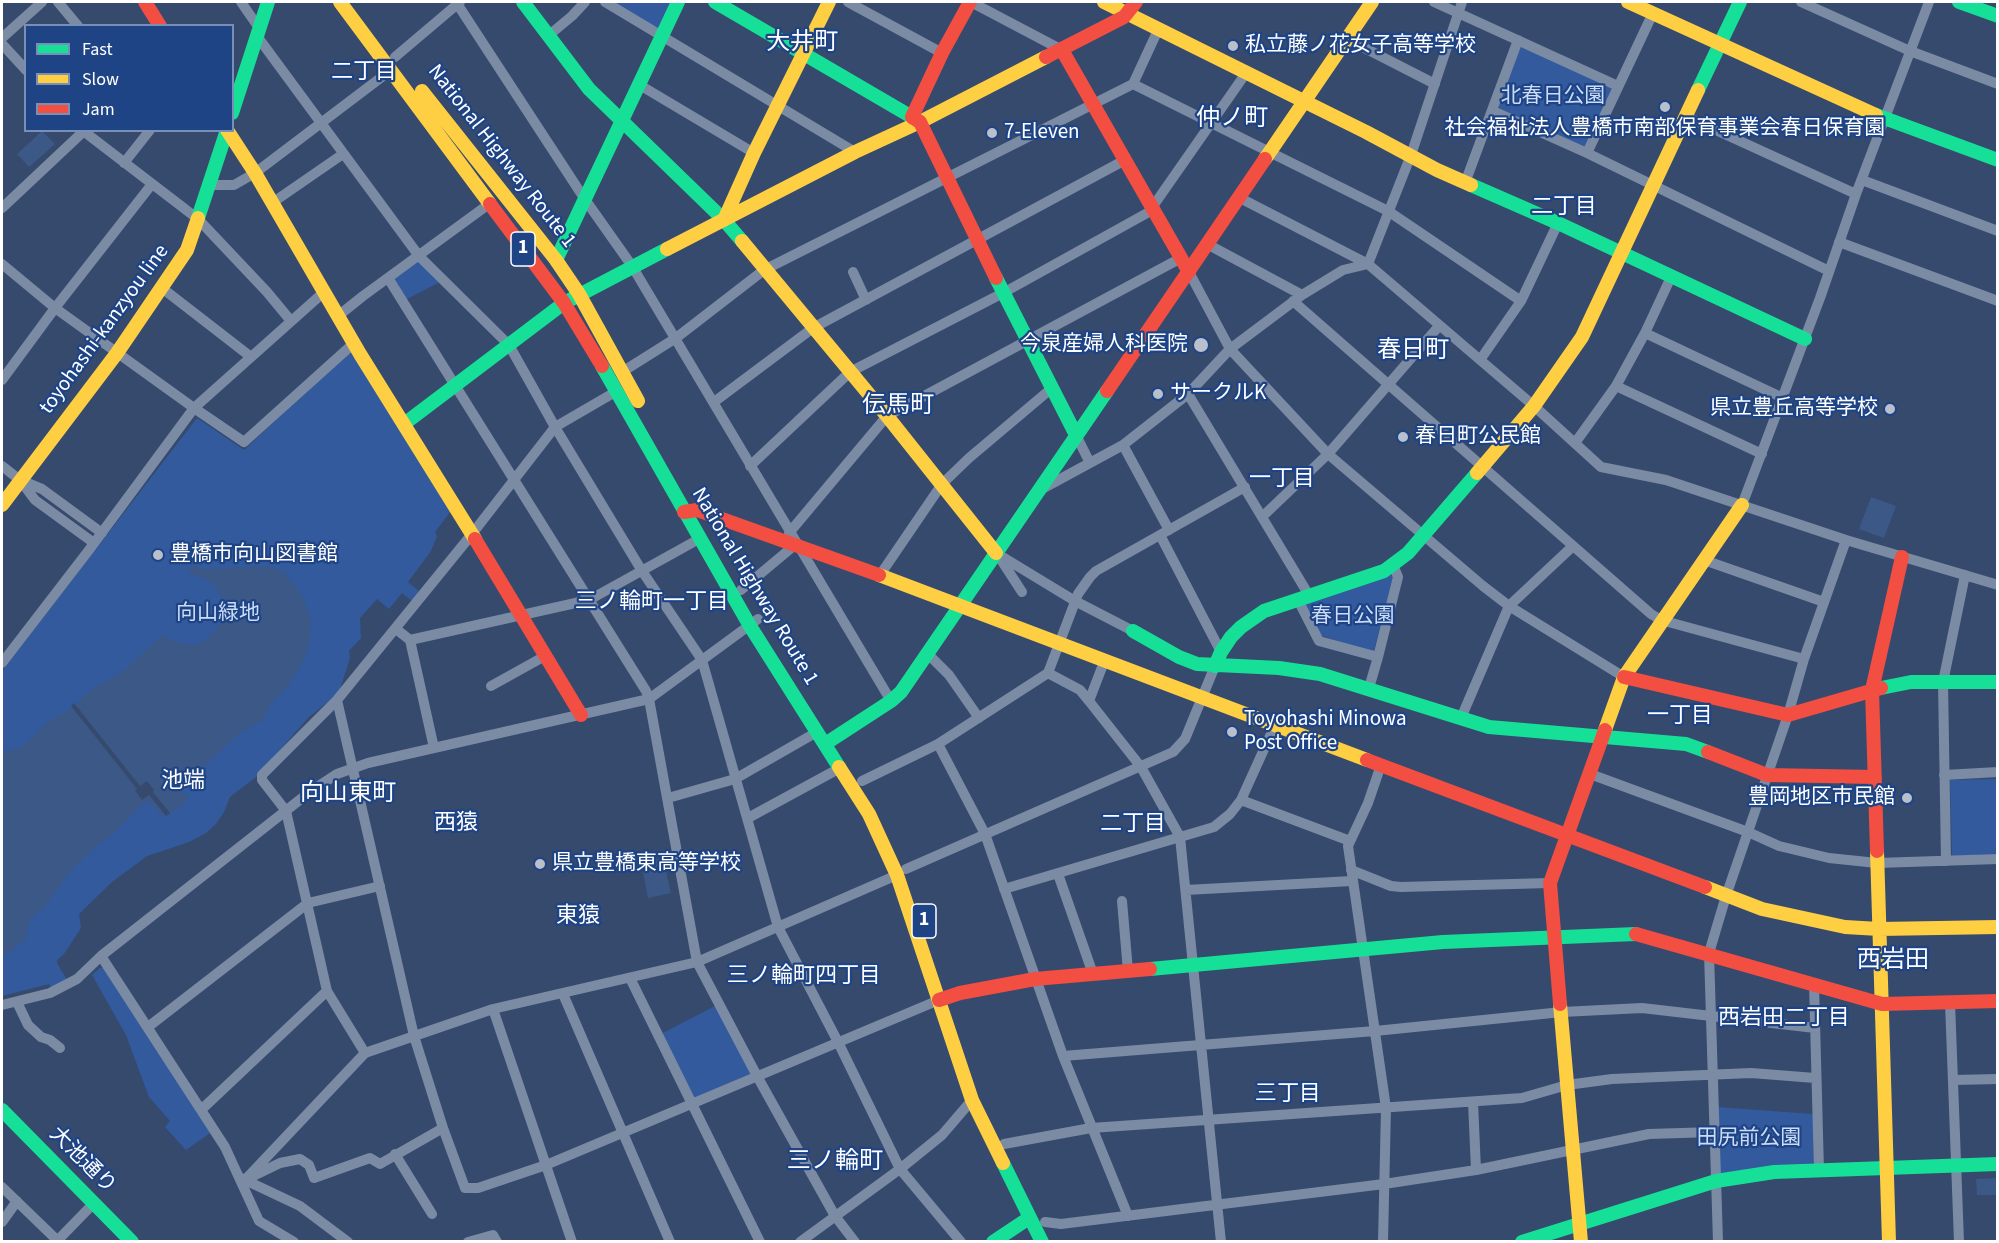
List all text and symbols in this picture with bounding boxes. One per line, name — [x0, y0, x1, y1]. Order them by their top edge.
legend — [24, 24, 234, 132]
district label: 大井町 — [766, 30, 838, 58]
place label: 私立藤ノ花女子高等学校 — [1245, 33, 1476, 59]
text: Fast — [82, 37, 113, 62]
marker: 私立藤ノ花女子高等学校 — [1226, 39, 1240, 53]
district label: 二丁目 — [331, 60, 397, 86]
street label: National Highway Route 1 — [422, 60, 580, 254]
text: Slow — [82, 67, 119, 92]
park label: 北春日公園 — [1501, 84, 1605, 110]
text: Jam — [82, 97, 115, 122]
marker: 社会福祉法人豊橋市南部保育事業会春日保育園 — [1658, 100, 1672, 114]
district label: 仲ノ町 — [1196, 106, 1268, 134]
place label: 社会福祉法人豊橋市南部保育事業会春日保育園 — [1445, 116, 1885, 142]
place label: 7-Eleven — [1004, 120, 1080, 146]
marker: 7-Eleven — [985, 126, 999, 140]
district label: 二丁目 — [1531, 195, 1597, 221]
road number: 1 — [511, 232, 535, 266]
street label: toyohashi-kanzyou line — [35, 240, 175, 420]
place label: 今泉産婦人科医院 — [1020, 332, 1188, 358]
marker: 今泉産婦人科医院 — [1192, 336, 1210, 354]
district label: 春日町 — [1377, 338, 1449, 366]
place label: サークルK — [1170, 381, 1266, 407]
marker: サークルK — [1151, 387, 1165, 401]
district label: 伝馬町 — [862, 393, 934, 421]
place label: 県立豊丘高等学校 — [1710, 396, 1878, 422]
marker: 県立豊丘高等学校 — [1883, 402, 1897, 416]
place label: 春日町公民館 — [1415, 424, 1541, 450]
marker: 春日町公民館 — [1396, 430, 1410, 444]
district label: 一丁目 — [1249, 467, 1315, 493]
street label: National Highway Route 1 — [685, 484, 823, 690]
place label: 豊橋市向山図書館 — [170, 542, 338, 568]
marker: 豊橋市向山図書館 — [151, 548, 165, 562]
district label: 三ノ輪町一丁目 — [575, 590, 729, 616]
park label: 向山緑地 — [176, 601, 260, 627]
park label: 春日公園 — [1311, 604, 1395, 630]
district label: 一丁目 — [1647, 704, 1713, 730]
place label: Toyohashi Minowa Post Office — [1244, 707, 1407, 757]
marker: Toyohashi Minowa Post Office — [1225, 725, 1239, 739]
district label: 池端 — [161, 769, 205, 795]
district label: 向山東町 — [300, 781, 396, 809]
place label: 豊岡地区市民館 — [1748, 785, 1895, 811]
marker: 豊岡地区市民館 — [1900, 791, 1914, 805]
district label: 西猿 — [434, 811, 478, 837]
district label: 二丁目 — [1100, 812, 1166, 838]
place label: 県立豊橋東高等学校 — [552, 851, 741, 877]
marker: 県立豊橋東高等学校 — [533, 857, 547, 871]
district label: 東猿 — [556, 904, 600, 930]
road number: 1 — [912, 904, 936, 938]
district label: 西岩田 — [1857, 948, 1929, 976]
district label: 三ノ輪町四丁目 — [727, 964, 881, 990]
district label: 西岩田二丁目 — [1718, 1006, 1850, 1032]
district label: 三丁目 — [1255, 1082, 1321, 1108]
street label: 大池通り — [43, 1122, 121, 1200]
park label: 田尻前公園 — [1697, 1126, 1801, 1152]
district label: 三ノ輪町 — [787, 1149, 883, 1177]

